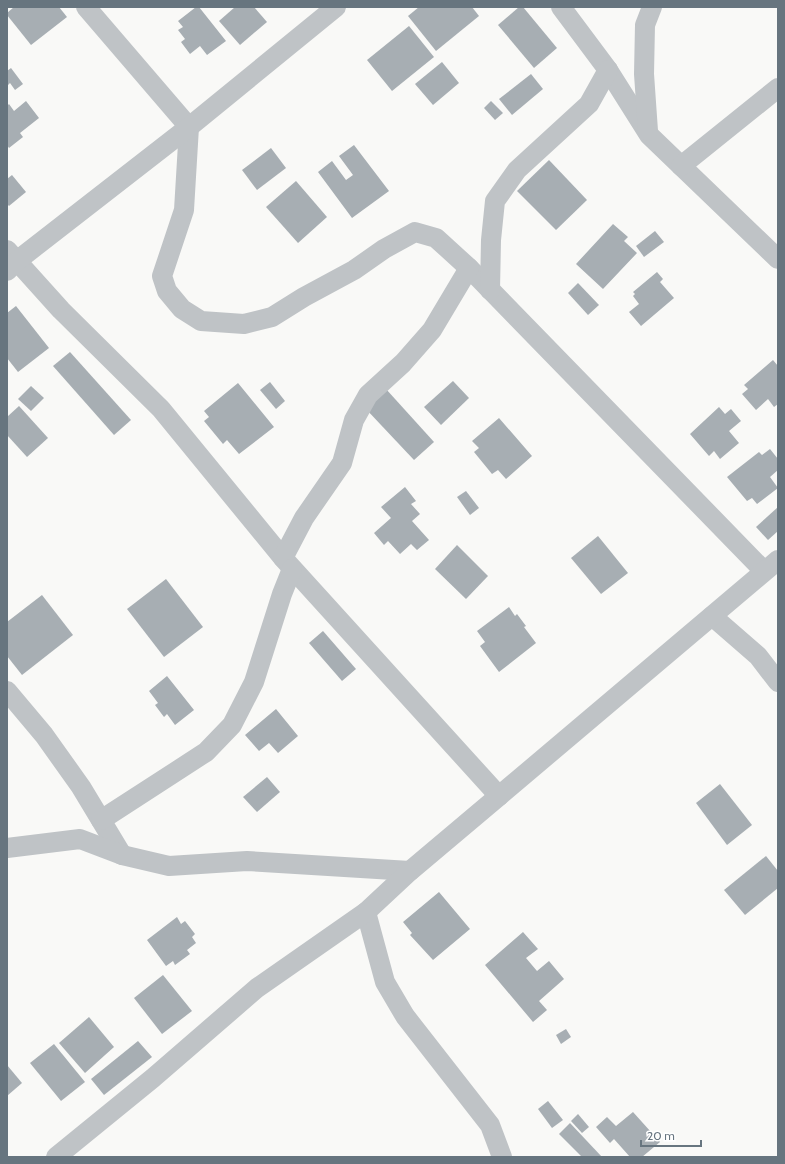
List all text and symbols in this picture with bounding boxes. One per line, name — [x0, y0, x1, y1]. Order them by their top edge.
scale bar — [641, 1122, 701, 1148]
text: 20 m — [647, 1128, 675, 1143]

